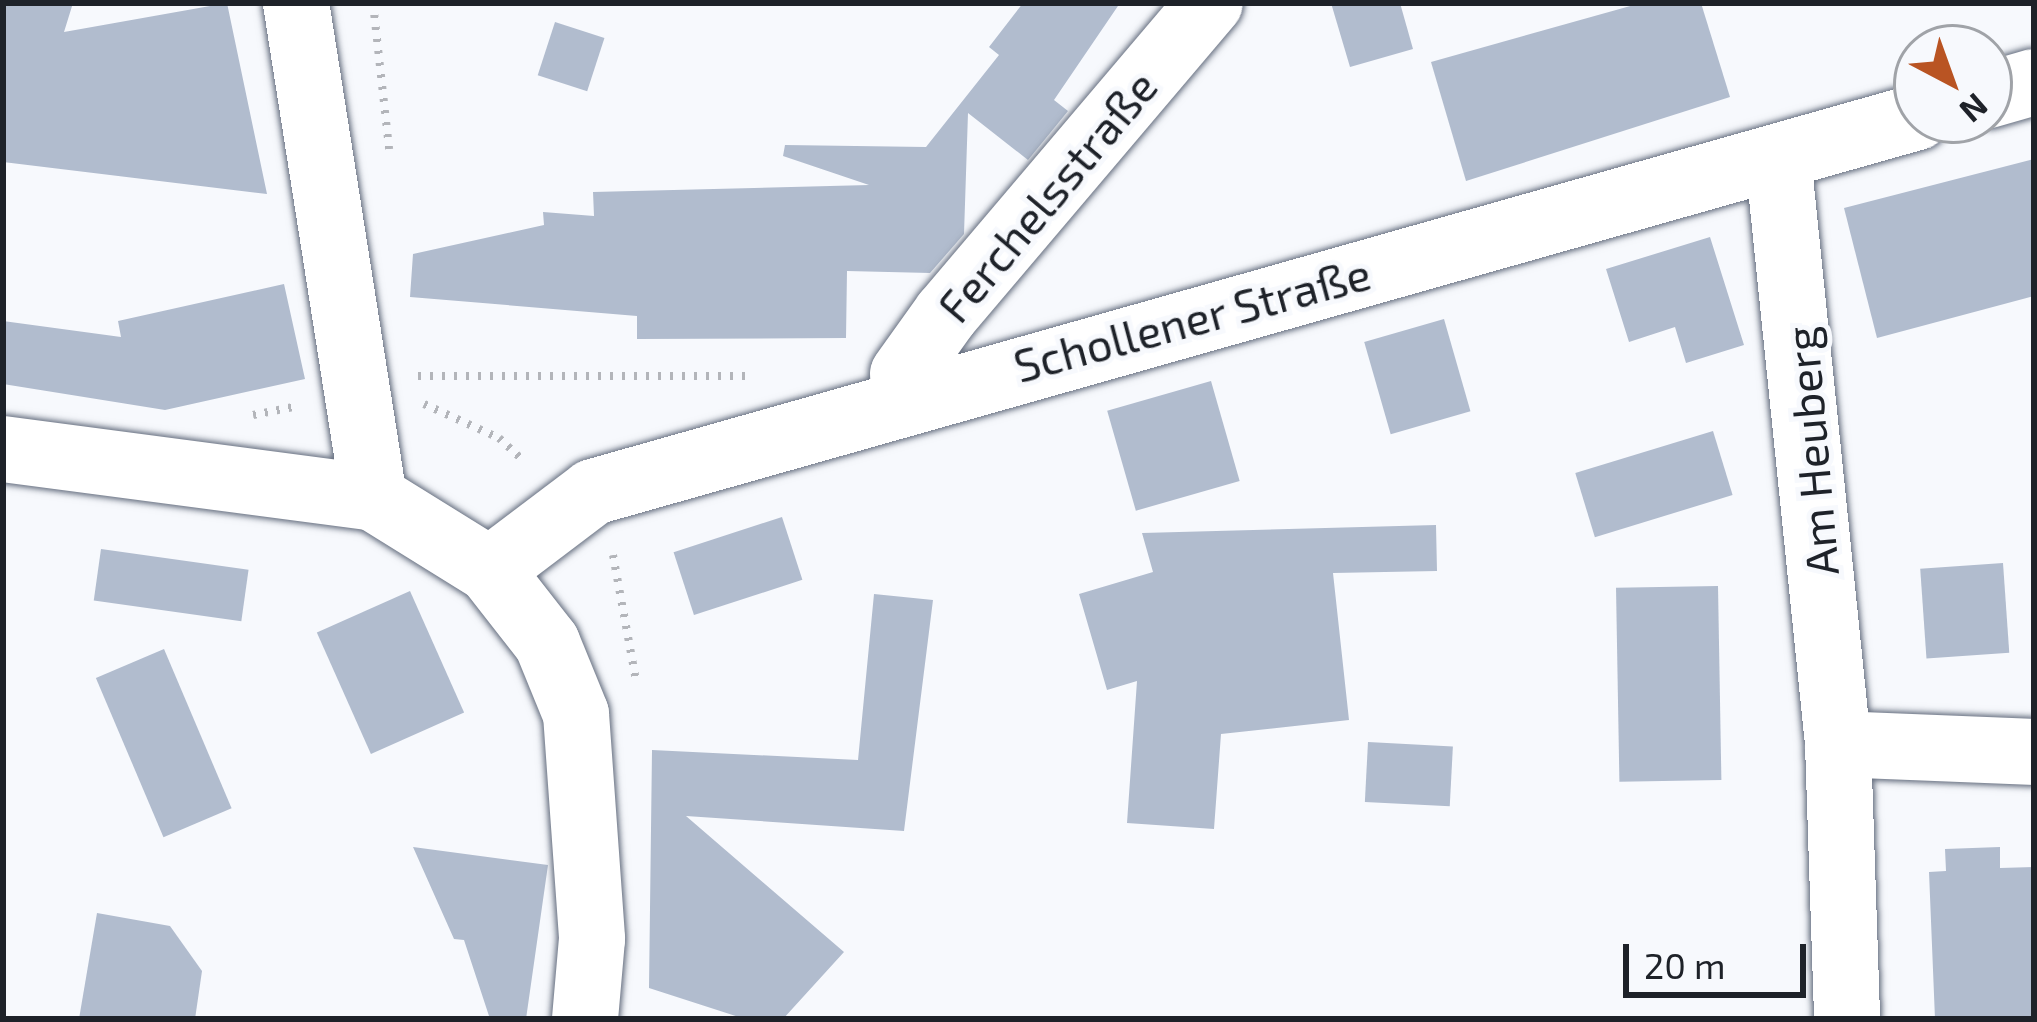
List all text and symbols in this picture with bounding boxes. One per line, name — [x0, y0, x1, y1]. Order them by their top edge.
north arrow — [1893, 24, 2013, 144]
street label: Ferchelsstraße — [926, 60, 1168, 332]
text: N — [1953, 86, 1997, 132]
street label: Schollener Straße — [1007, 245, 1377, 393]
street label: Am Heuberg — [1773, 324, 1849, 578]
scale bar — [1629, 920, 1812, 994]
text: 20 m — [1644, 943, 1726, 986]

